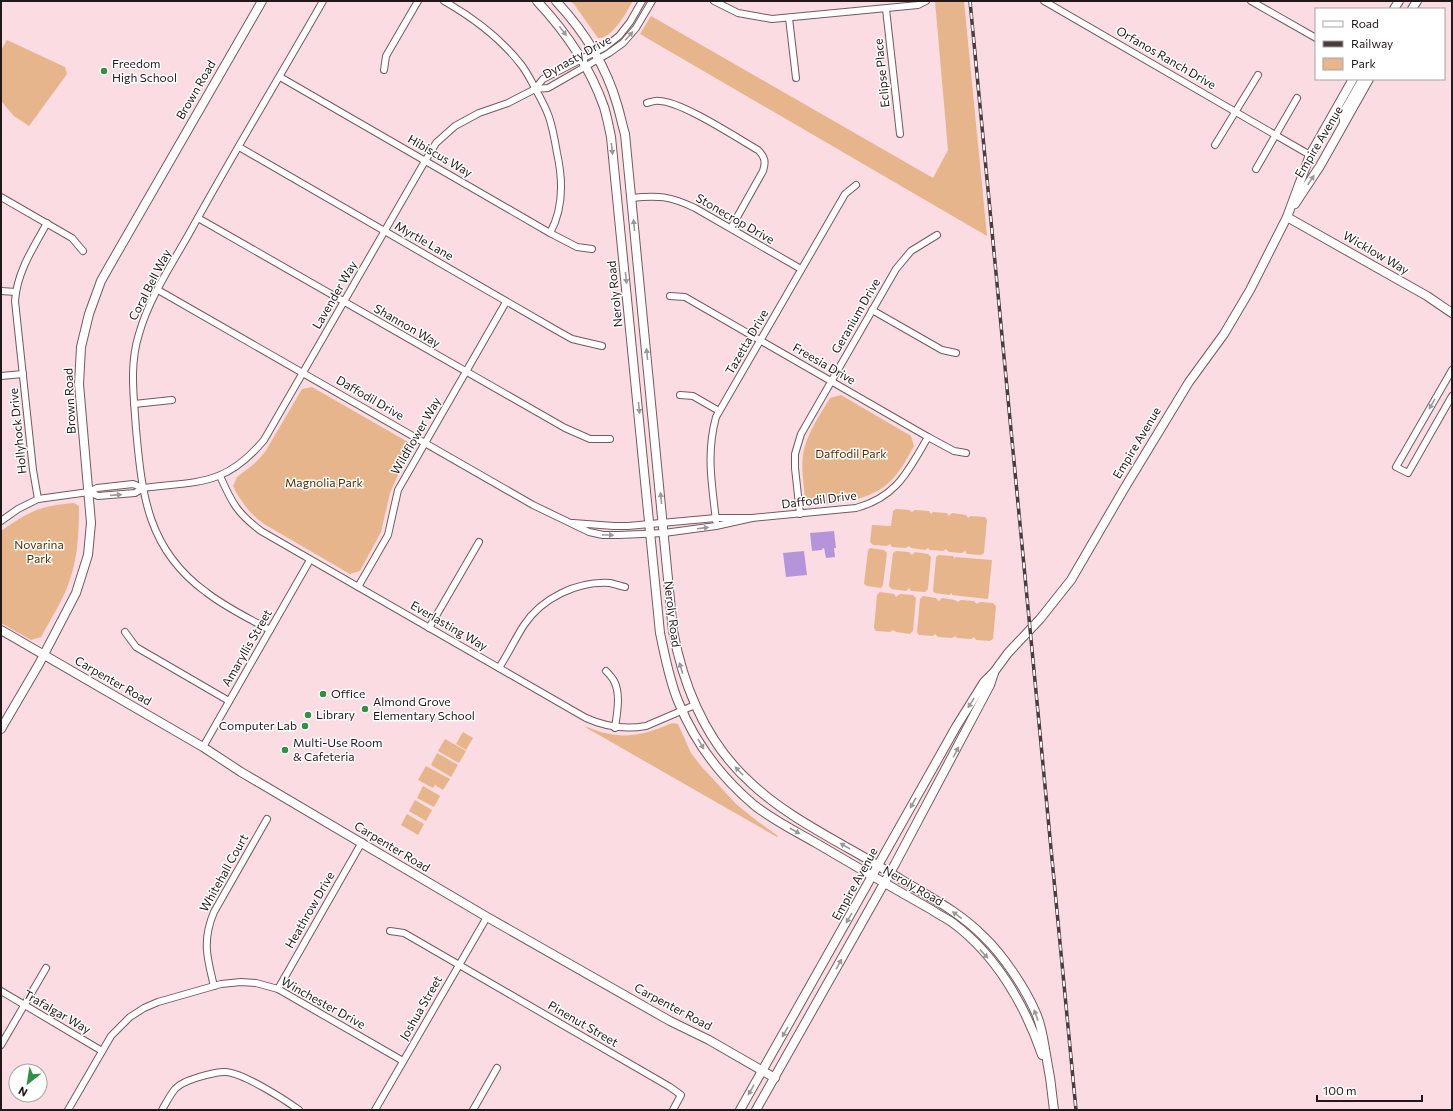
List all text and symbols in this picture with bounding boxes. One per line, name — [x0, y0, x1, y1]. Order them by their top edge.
legend — [1315, 8, 1445, 80]
text: Road — [1351, 16, 1379, 30]
street label: Orfanos Ranch Drive — [1114, 23, 1219, 91]
one-way arrow — [558, 25, 567, 36]
street label: Dynasty Drive — [540, 32, 613, 81]
one-way arrow — [624, 32, 633, 41]
text: Railway — [1351, 36, 1393, 50]
street label: Eclipse Place — [870, 38, 892, 108]
place label: Freedom High School — [112, 56, 177, 84]
text: Park — [1351, 56, 1377, 70]
street label: Brown Road — [173, 57, 218, 122]
marker: Freedom High School — [99, 66, 109, 76]
street label: Empire Avenue — [1291, 103, 1345, 180]
street label: Hibiscus Way — [406, 131, 475, 179]
one-way arrow — [609, 143, 616, 155]
one-way arrow — [1307, 175, 1315, 185]
street label: Stonecrop Drive — [694, 190, 777, 246]
street label: Myrtle Lane — [393, 218, 456, 262]
one-way arrow — [630, 219, 637, 231]
street label: Wicklow Way — [1341, 228, 1412, 277]
street label: Coral Bell Way — [125, 247, 173, 323]
street label: Lavender Way — [309, 258, 359, 331]
street label: Neroly Road — [604, 260, 624, 328]
one-way arrow — [622, 272, 629, 284]
street label: Geranium Drive — [828, 275, 882, 356]
street label: Shannon Way — [372, 301, 443, 350]
street label: Tazetta Drive — [722, 307, 770, 376]
street label: Freesia Drive — [791, 340, 858, 387]
one-way arrow — [644, 348, 650, 360]
street label: Brown Road — [60, 368, 78, 434]
street label: Daffodil Drive — [334, 372, 407, 422]
street label: Hollyhock Drive — [6, 387, 28, 475]
street label: Wildflower Way — [387, 394, 443, 477]
one-way arrow — [1429, 398, 1436, 410]
one-way arrow — [635, 402, 642, 414]
street label: Empire Avenue — [1109, 404, 1163, 481]
park label: Daffodil Park — [815, 446, 887, 460]
park label: Magnolia Park — [285, 475, 363, 489]
street label: Daffodil Drive — [781, 487, 857, 511]
one-way arrow — [110, 491, 122, 498]
one-way arrow — [658, 492, 664, 504]
one-way arrow — [697, 525, 709, 531]
one-way arrow — [602, 531, 614, 538]
park label: Novarina Park — [14, 537, 64, 565]
street label: Neroly Road — [662, 580, 684, 648]
street label: Everlasting Way — [409, 597, 490, 653]
street label: Amaryllis Street — [218, 606, 274, 689]
street label: Carpenter Road — [73, 653, 154, 708]
one-way arrow — [678, 662, 684, 674]
place label: Office — [331, 686, 365, 700]
marker: Office — [318, 689, 328, 699]
place label: Almond Grove Elementary School — [373, 694, 475, 722]
one-way arrow — [967, 698, 975, 708]
marker: Almond Grove Elementary School — [360, 704, 370, 714]
place label: Library — [316, 707, 355, 721]
marker: Library — [303, 710, 313, 720]
place label: Computer Lab — [219, 718, 297, 732]
marker: Computer Lab — [300, 721, 310, 731]
place label: Multi-Use Room & Cafeteria — [293, 735, 383, 763]
one-way arrow — [697, 739, 705, 749]
marker: Multi-Use Room & Cafeteria — [280, 745, 290, 755]
one-way arrow — [952, 746, 959, 758]
one-way arrow — [734, 766, 744, 776]
one-way arrow — [910, 797, 917, 809]
street label: Carpenter Road — [352, 818, 433, 874]
one-way arrow — [789, 828, 801, 835]
street label: Whitehall Court — [196, 831, 250, 914]
one-way arrow — [839, 842, 851, 849]
street label: Empire Avenue — [828, 845, 880, 922]
street label: Neroly Road — [881, 862, 946, 908]
street label: Heathrow Drive — [282, 869, 337, 950]
one-way arrow — [952, 911, 962, 919]
one-way arrow — [845, 913, 852, 924]
one-way arrow — [980, 949, 989, 959]
one-way arrow — [836, 958, 843, 970]
street label: Winchester Drive — [279, 973, 368, 1031]
street label: Joshua Street — [396, 973, 445, 1043]
street label: Carpenter Road — [632, 980, 715, 1032]
street label: Trafalgar Way — [21, 986, 94, 1036]
street label: Pinenut Street — [546, 997, 621, 1049]
one-way arrow — [1033, 1009, 1039, 1021]
one-way arrow — [781, 1026, 788, 1037]
north arrow — [8, 1063, 48, 1103]
scale bar — [1317, 1077, 1422, 1103]
text: 100 m — [1323, 1083, 1357, 1097]
text: N — [16, 1084, 30, 1100]
one-way arrow — [748, 1084, 755, 1096]

